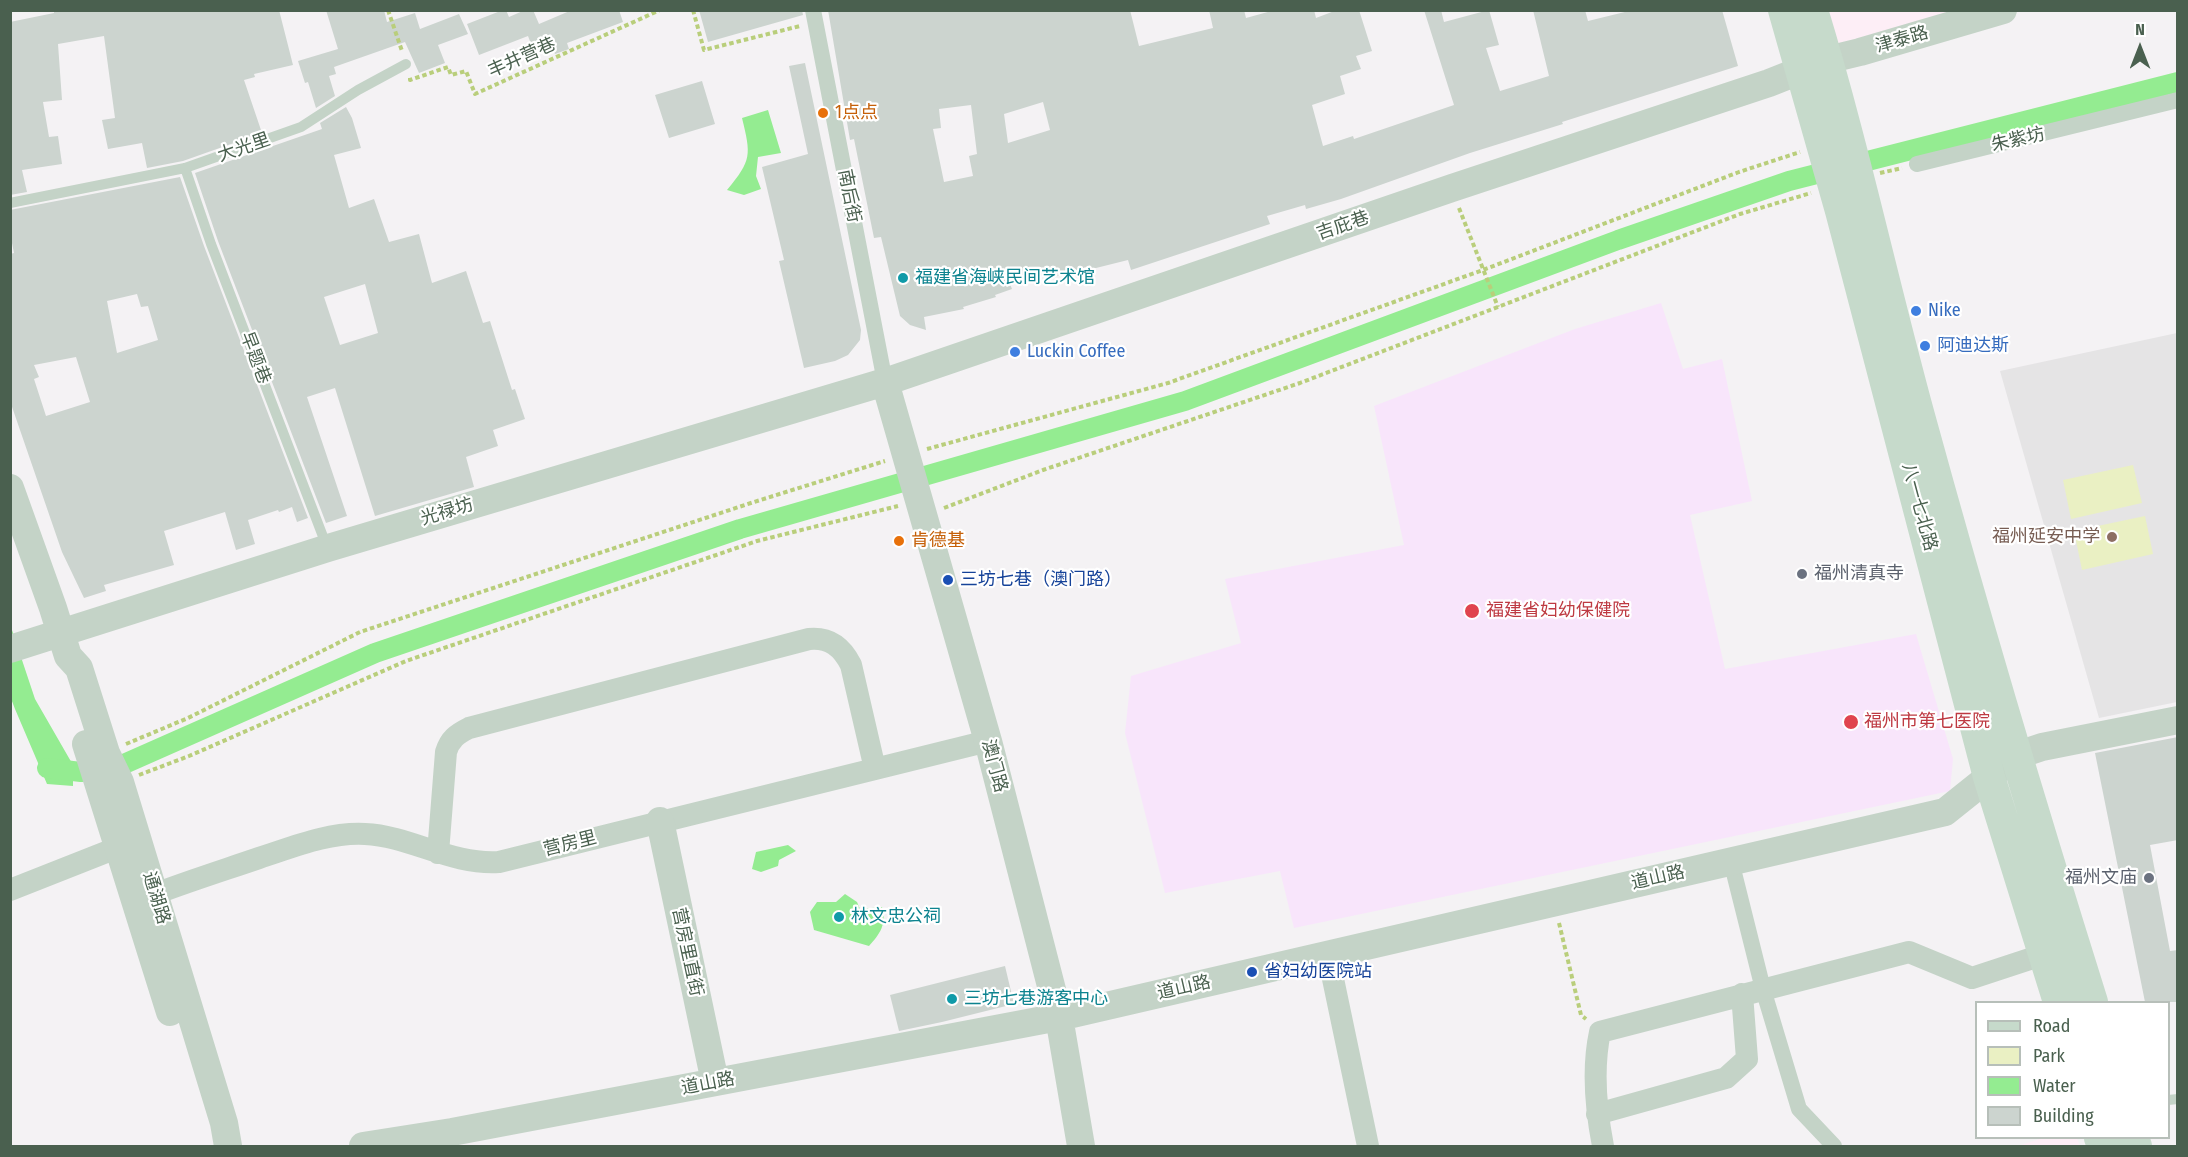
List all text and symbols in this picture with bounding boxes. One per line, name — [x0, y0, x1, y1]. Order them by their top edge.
north arrow — [2110, 18, 2170, 78]
text: N — [2135, 20, 2145, 39]
street label: 津泰路 — [1873, 22, 1931, 58]
street label: 丰井营巷 — [485, 33, 559, 83]
place label: 1点点 — [835, 102, 878, 124]
marker: 1点点 — [816, 106, 830, 120]
street label: 朱紫坊 — [1989, 123, 2047, 157]
street label: 大光里 — [215, 129, 273, 167]
street label: 南后街 — [833, 167, 865, 225]
street label: 吉庇巷 — [1314, 207, 1372, 245]
place label: 福建省海峡民间艺术馆 — [915, 267, 1095, 289]
marker: 福建省海峡民间艺术馆 — [896, 271, 910, 285]
place label: Nike — [1928, 300, 1961, 322]
marker: Nike — [1909, 304, 1923, 318]
street label: 早题巷 — [235, 329, 275, 387]
place label: 阿迪达斯 — [1937, 335, 2009, 357]
marker: 阿迪达斯 — [1918, 339, 1932, 353]
place label: Luckin Coffee — [1027, 341, 1125, 363]
marker: Luckin Coffee — [1008, 345, 1022, 359]
street label: 八一七北路 — [1897, 461, 1941, 553]
street label: 光禄坊 — [418, 494, 476, 530]
place label: 福州延安中学 — [1992, 526, 2100, 548]
place label: 肯德基 — [911, 530, 965, 552]
marker: 福州延安中学 — [2105, 530, 2119, 544]
marker: 肯德基 — [892, 534, 906, 548]
place label: 福州清真寺 — [1814, 563, 1904, 585]
marker: 福州清真寺 — [1795, 567, 1809, 581]
place label: 三坊七巷（澳门路） — [960, 569, 1122, 591]
marker: 三坊七巷（澳门路） — [941, 573, 955, 587]
place label: 福建省妇幼保健院 — [1486, 600, 1630, 622]
marker: 福建省妇幼保健院 — [1463, 602, 1481, 620]
place label: 福州市第七医院 — [1864, 711, 1990, 733]
marker: 福州市第七医院 — [1842, 713, 1860, 731]
street label: 澳门路 — [977, 737, 1011, 795]
street label: 营房里 — [541, 827, 599, 861]
street label: 道山路 — [1629, 861, 1687, 895]
place label: 福州文庙 — [2065, 867, 2137, 889]
street label: 通湖路 — [138, 869, 174, 927]
marker: 福州文庙 — [2142, 871, 2156, 885]
street label: 营房里直街 — [667, 906, 707, 998]
place label: 林文忠公祠 — [851, 906, 941, 928]
marker: 林文忠公祠 — [832, 910, 846, 924]
place label: 省妇幼医院站 — [1264, 961, 1372, 983]
marker: 省妇幼医院站 — [1245, 965, 1259, 979]
street label: 道山路 — [1155, 971, 1213, 1005]
place label: 三坊七巷游客中心 — [964, 988, 1108, 1010]
marker: 三坊七巷游客中心 — [945, 992, 959, 1006]
legend — [1975, 1001, 2170, 1139]
text: Road — [2033, 1015, 2070, 1037]
text: Park — [2033, 1045, 2065, 1067]
street label: 道山路 — [679, 1068, 737, 1100]
text: Water — [2033, 1075, 2076, 1097]
text: Building — [2033, 1105, 2094, 1127]

